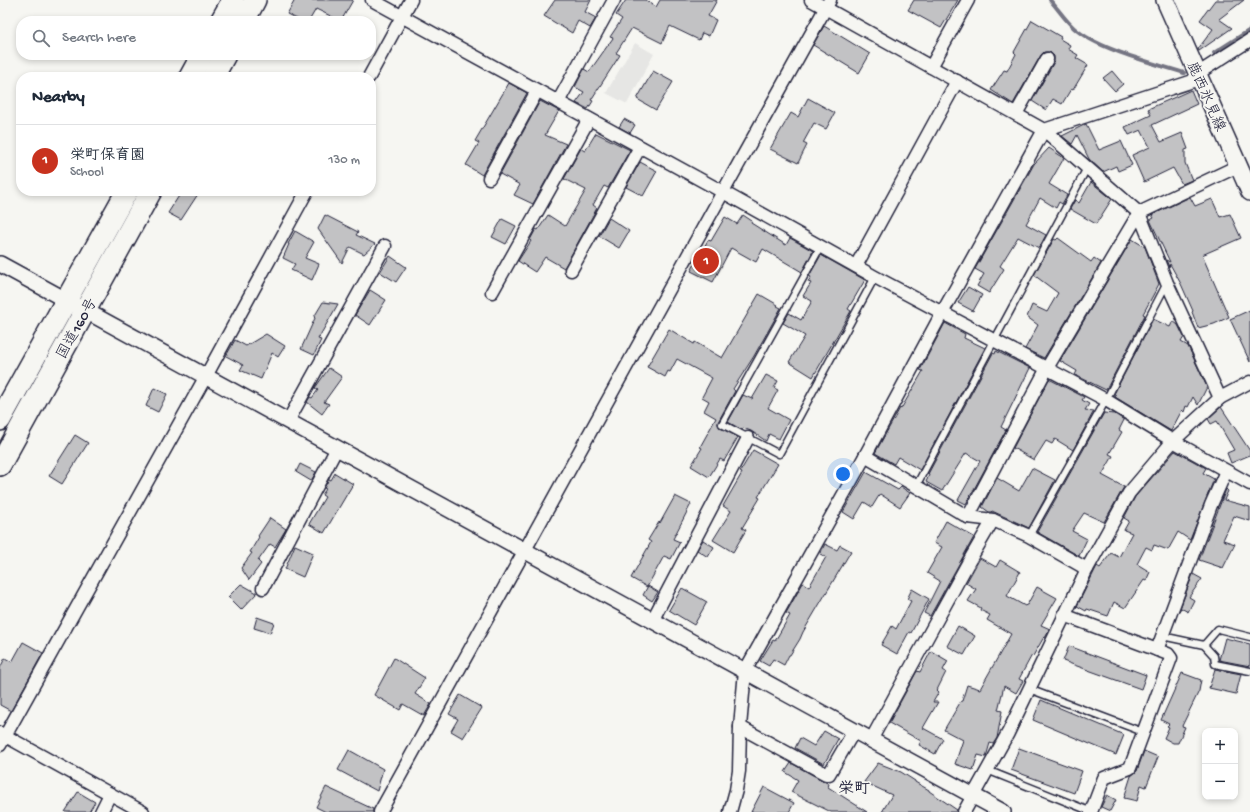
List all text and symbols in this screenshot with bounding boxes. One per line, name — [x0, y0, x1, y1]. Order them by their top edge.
search box — [16, 16, 376, 60]
icon: search — [30, 27, 52, 49]
text: Search here — [62, 29, 136, 47]
street label: 鹿西氷見線 — [1182, 58, 1230, 135]
text: Nearby — [32, 88, 85, 108]
text: 栄町保育園 — [70, 147, 145, 165]
text: 1 — [42, 153, 48, 168]
text: 130 m — [328, 153, 360, 168]
text: School — [70, 165, 104, 180]
pin: 1 — [693, 246, 719, 276]
street label: 国道160号 — [54, 295, 102, 363]
your location — [833, 464, 853, 484]
map controls — [1202, 728, 1238, 800]
button: + — [1202, 728, 1238, 764]
button: − — [1202, 764, 1238, 800]
district label: 栄町 — [838, 780, 870, 800]

